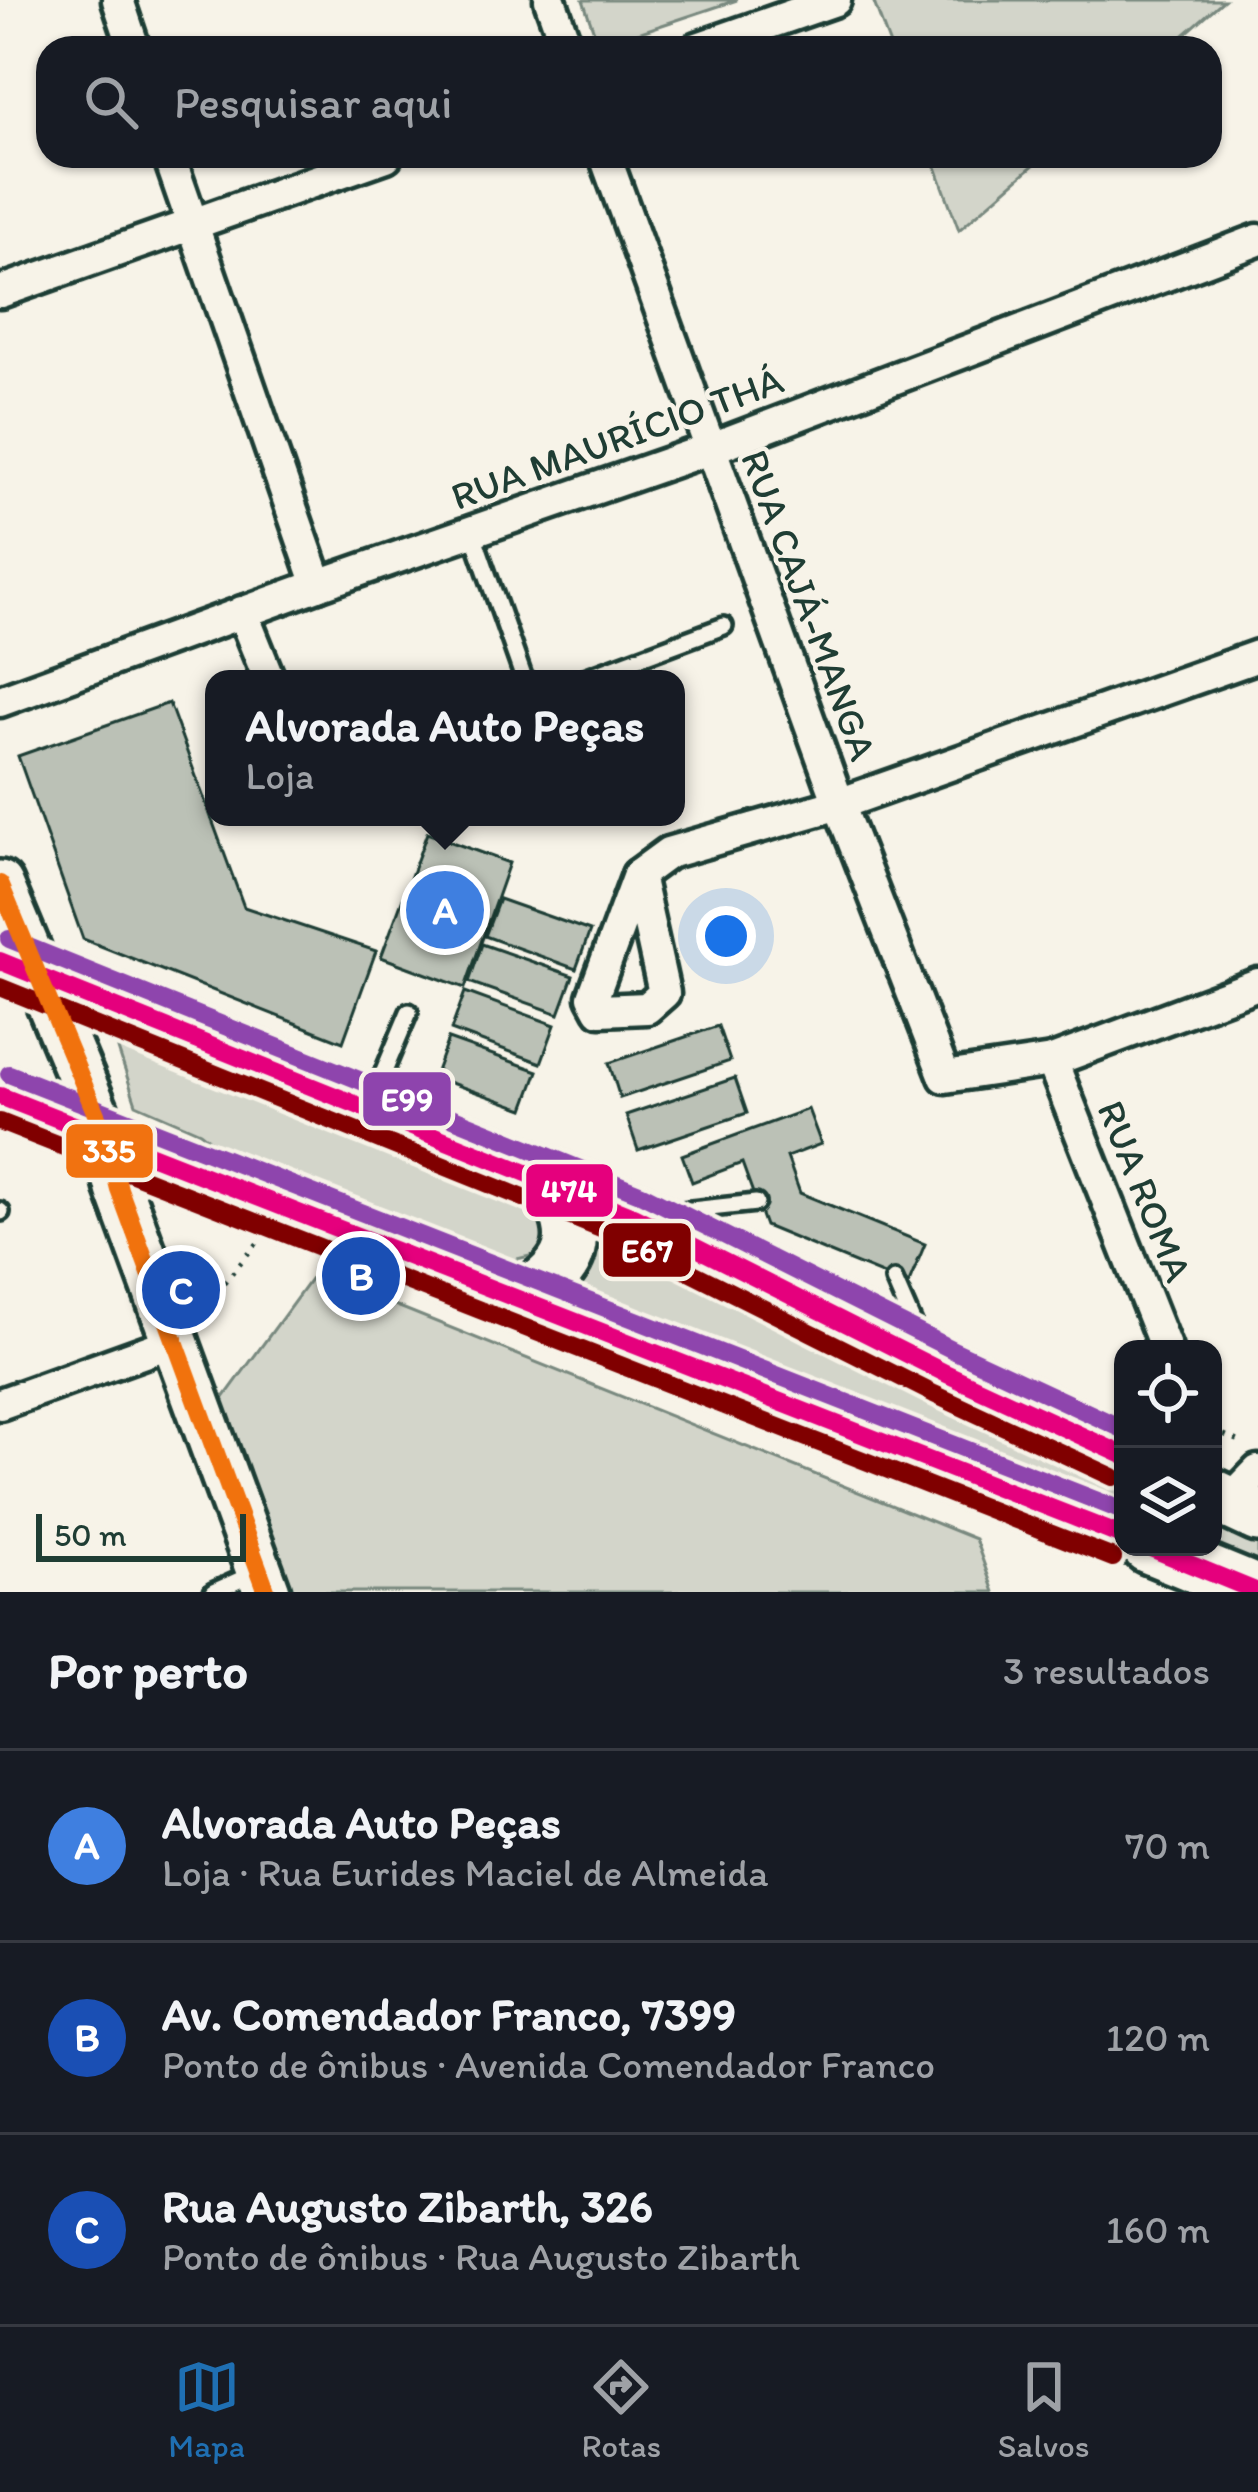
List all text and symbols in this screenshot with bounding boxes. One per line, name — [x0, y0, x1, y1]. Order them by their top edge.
search box — [36, 36, 1222, 168]
icon: search — [78, 69, 144, 135]
text: Pesquisar aqui — [174, 75, 452, 129]
street label: RUA MAURÍCIO THÁ — [445, 356, 790, 520]
street label: RUA CAJÁ-MANGA — [731, 443, 887, 767]
popup — [205, 670, 685, 826]
text: Alvorada Auto Peças — [246, 698, 644, 752]
text: Loja — [246, 752, 314, 799]
pin: A — [406, 865, 484, 955]
your location — [696, 906, 756, 966]
line badge: E99 — [361, 1070, 453, 1128]
text: E99 — [381, 1080, 433, 1119]
street label: RUA ROMA — [1087, 1094, 1203, 1288]
line badge: 335 — [64, 1122, 155, 1180]
text: 335 — [82, 1131, 136, 1170]
line badge: 474 — [524, 1162, 615, 1219]
text: 474 — [541, 1171, 597, 1210]
line badge: E67 — [601, 1221, 693, 1279]
pin: B — [322, 1231, 400, 1321]
text: E67 — [621, 1231, 674, 1270]
pin: C — [142, 1245, 220, 1335]
map controls — [1114, 1340, 1222, 1556]
button: locate — [1114, 1340, 1222, 1448]
button: layers — [1114, 1448, 1222, 1556]
scale bar — [36, 1508, 246, 1561]
text: 50 m — [54, 1515, 127, 1554]
text: Por perto — [48, 1640, 248, 1701]
text: 3 resultados — [1003, 1647, 1210, 1694]
text: Alvorada Auto Peças — [162, 1795, 561, 1849]
text: A — [75, 1822, 99, 1869]
text: 70 m — [1125, 1822, 1210, 1869]
text: Loja · Rua Eurides Maciel de Almeida — [162, 1849, 769, 1896]
text: Av. Comendador Franco, 7399 — [162, 1987, 736, 2041]
text: B — [74, 2014, 100, 2061]
text: 120 m — [1106, 2014, 1210, 2061]
text: Ponto de ônibus · Avenida Comendador Franco — [162, 2041, 935, 2088]
text: Rua Augusto Zibarth, 326 — [162, 2179, 653, 2233]
text: C — [74, 2206, 100, 2253]
text: 160 m — [1106, 2206, 1210, 2253]
text: Ponto de ônibus · Rua Augusto Zibarth — [162, 2233, 800, 2280]
tab: Mapa — [168, 2354, 245, 2465]
tab: Rotas — [582, 2354, 661, 2465]
tab: Salvos — [998, 2354, 1090, 2465]

